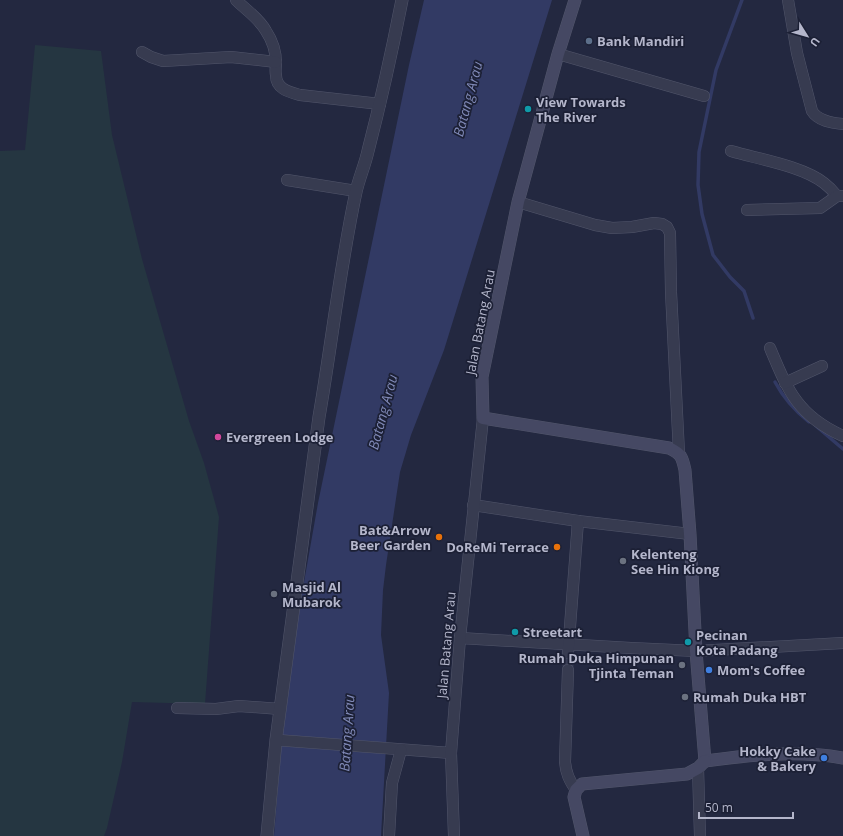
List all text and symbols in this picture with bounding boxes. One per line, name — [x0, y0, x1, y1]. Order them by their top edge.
north arrow — [787, 16, 827, 56]
place label: Bank Mandiri — [597, 32, 684, 50]
text: U — [807, 34, 824, 50]
marker: Bank Mandiri — [584, 36, 594, 46]
water label: Batang Arau — [448, 59, 487, 139]
place label: View Towards The River — [536, 93, 626, 126]
marker: View Towards The River — [523, 104, 533, 114]
street label: Jalan Batang Arau — [461, 268, 499, 378]
water label: Batang Arau — [363, 372, 402, 452]
place label: Evergreen Lodge — [226, 428, 334, 446]
marker: Evergreen Lodge — [213, 432, 223, 442]
place label: Bat&Arrow Beer Garden — [350, 521, 431, 554]
marker: Bat&Arrow Beer Garden — [434, 532, 444, 542]
place label: DoReMi Terrace — [446, 538, 549, 556]
marker: DoReMi Terrace — [552, 542, 562, 552]
place label: Kelenteng See Hin Kiong — [631, 545, 720, 578]
marker: Kelenteng See Hin Kiong — [618, 556, 628, 566]
place label: Masjid Al Mubarok — [282, 578, 342, 611]
marker: Masjid Al Mubarok — [269, 589, 279, 599]
street label: Jalan Batang Arau — [432, 591, 460, 701]
place label: Streetart — [523, 623, 582, 641]
place label: Pecinan Kota Padang — [696, 626, 778, 659]
marker: Streetart — [510, 627, 520, 637]
marker: Pecinan Kota Padang — [683, 637, 693, 647]
place label: Rumah Duka Himpunan Tjinta Teman — [518, 649, 674, 682]
marker: Rumah Duka Himpunan Tjinta Teman — [677, 660, 687, 670]
place label: Mom's Coffee — [717, 661, 805, 679]
marker: Mom's Coffee — [704, 665, 714, 675]
place label: Rumah Duka HBT — [693, 688, 807, 706]
marker: Rumah Duka HBT — [680, 692, 690, 702]
water label: Batang Arau — [334, 694, 359, 772]
place label: Hokky Cake & Bakery — [739, 742, 817, 775]
marker: Hokky Cake & Bakery — [819, 753, 829, 763]
scale bar — [699, 794, 793, 820]
text: 50 m — [705, 799, 733, 816]

